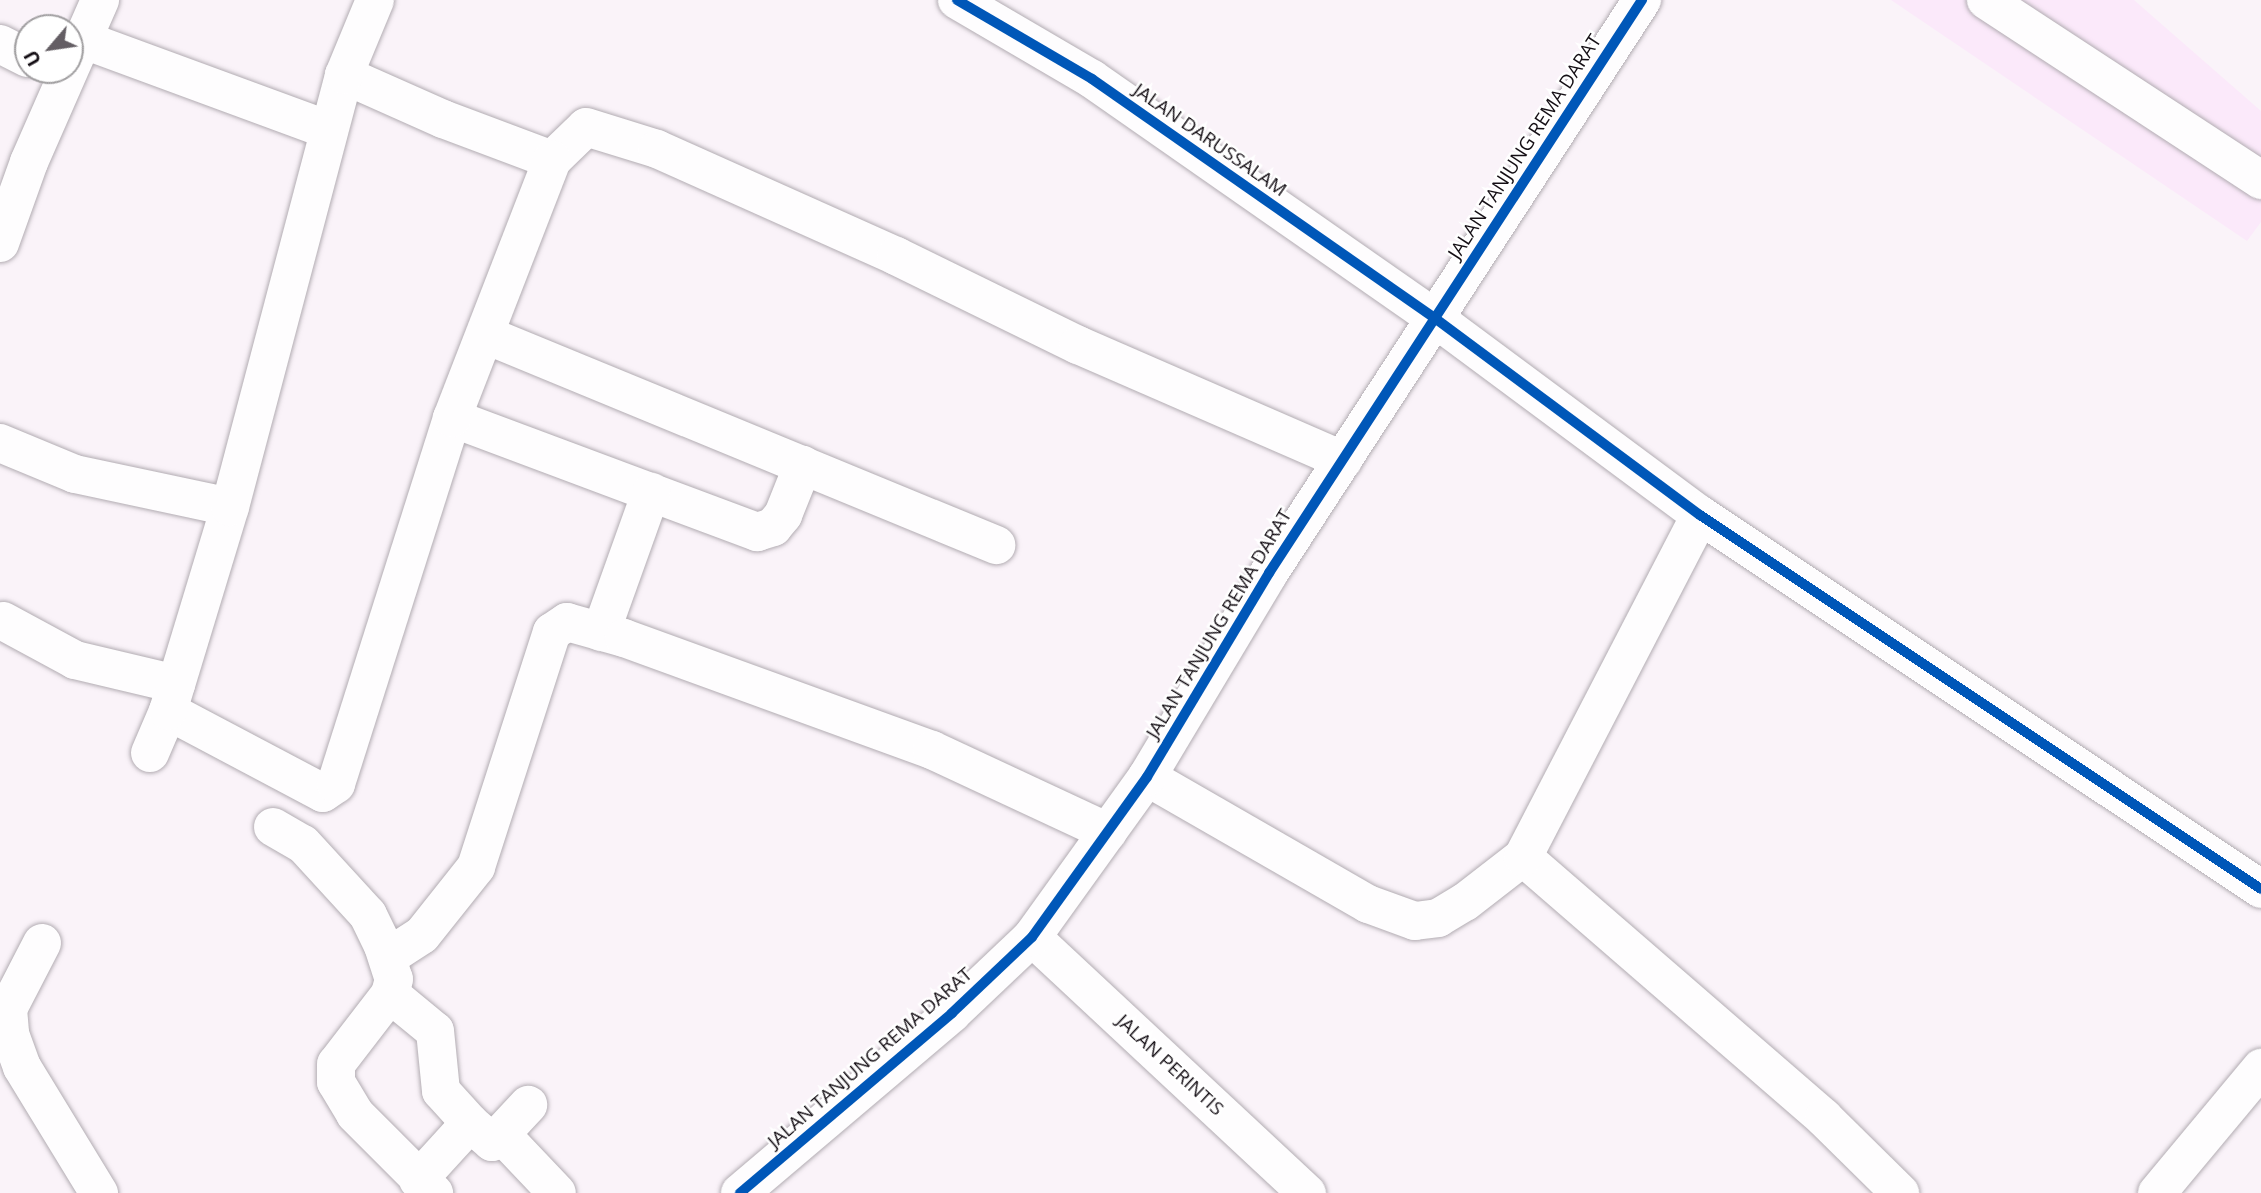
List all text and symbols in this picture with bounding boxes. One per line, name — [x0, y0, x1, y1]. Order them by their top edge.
north arrow — [14, 14, 84, 84]
street label: JALAN TANJUNG REMA DARAT — [1444, 30, 1606, 264]
text: U — [18, 46, 47, 71]
street label: JALAN DARUSSALAM — [1129, 79, 1291, 201]
street label: JALAN TANJUNG REMA DARAT — [1141, 505, 1297, 743]
street label: JALAN TANJUNG REMA DARAT — [763, 963, 977, 1153]
street label: JALAN PERINTIS — [1112, 1010, 1228, 1120]

